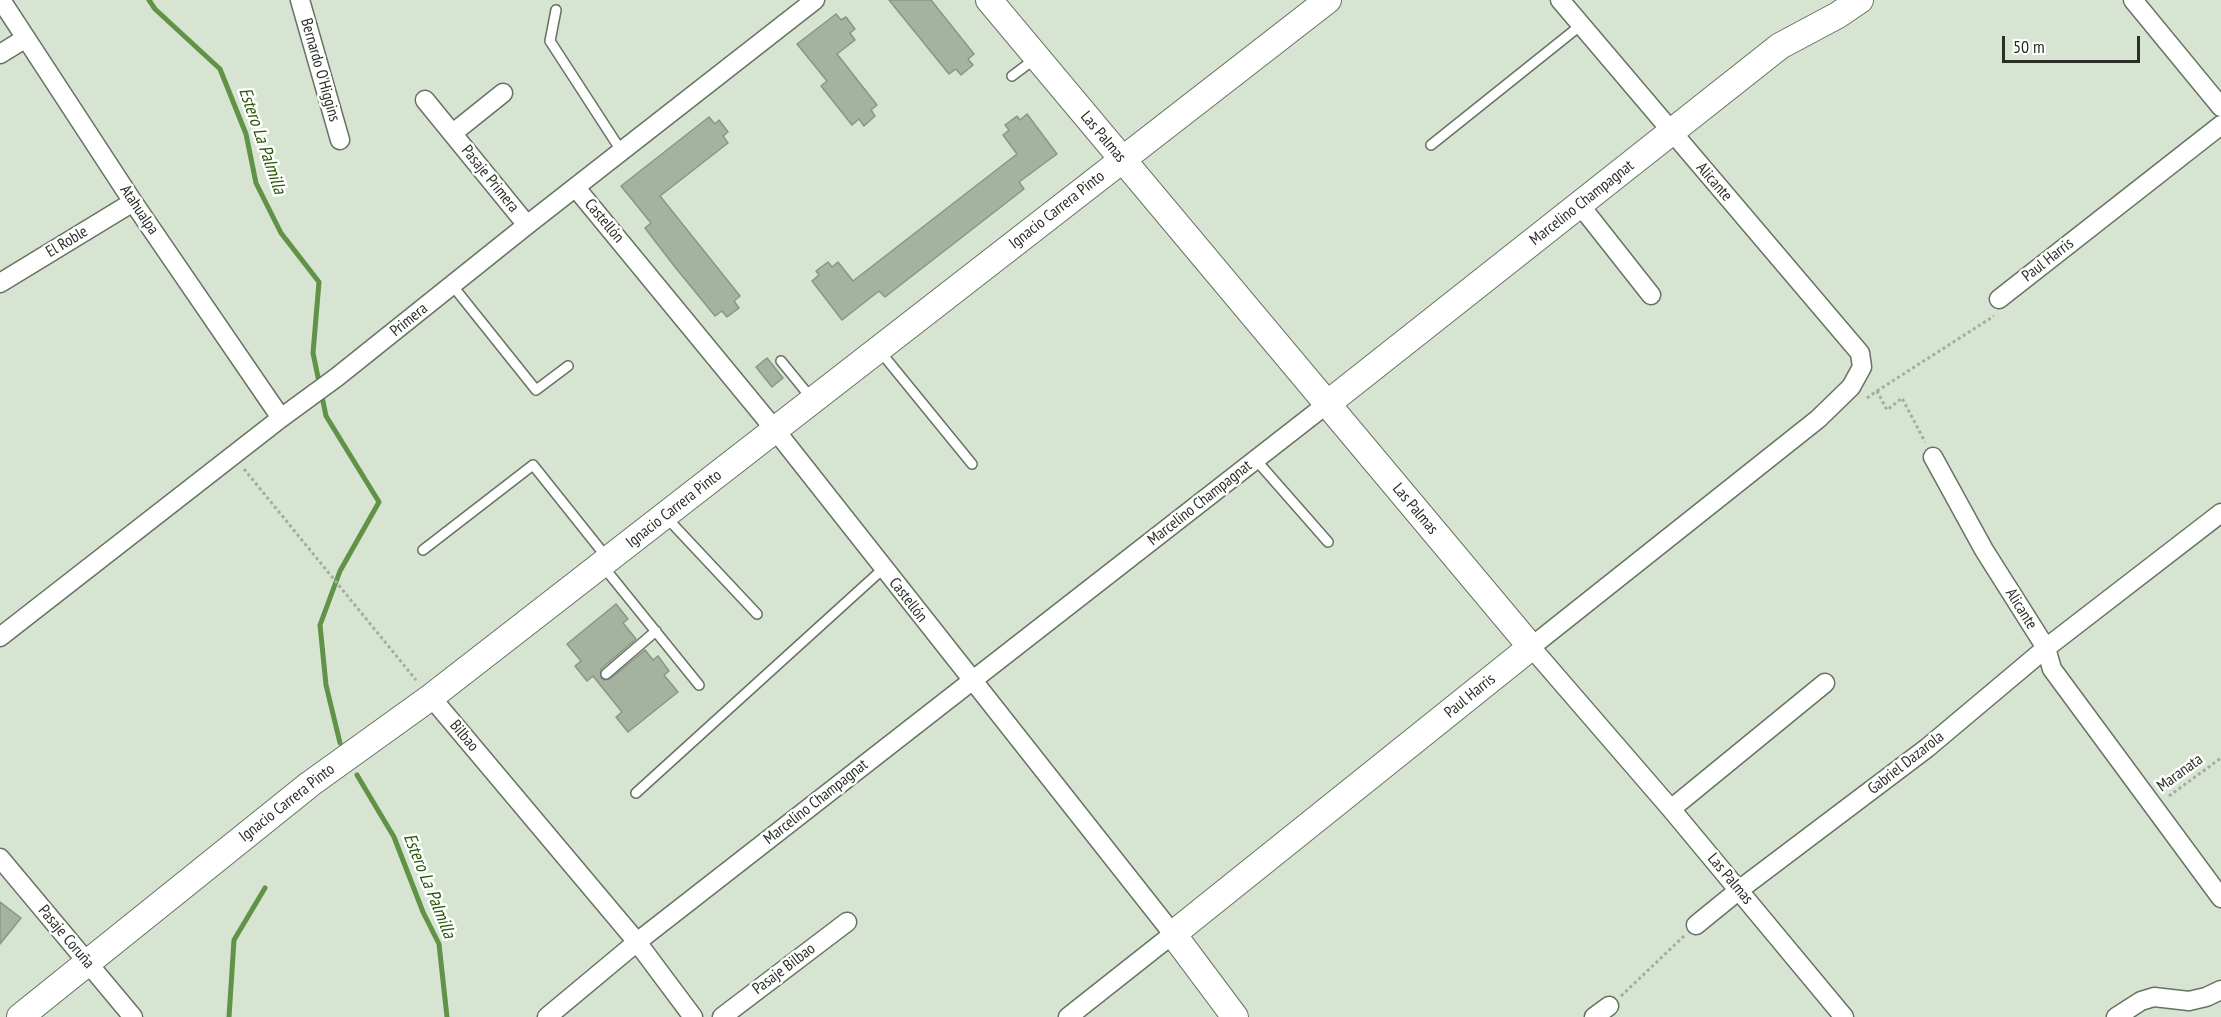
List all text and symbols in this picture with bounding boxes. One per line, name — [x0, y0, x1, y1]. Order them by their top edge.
street label: Bernardo O'Higgins — [296, 16, 344, 124]
scale bar — [2005, 24, 2143, 62]
text: 50 m — [2013, 35, 2045, 58]
water label: Estero La Palmilla — [234, 85, 290, 197]
street label: Las Palmas — [1076, 108, 1130, 166]
street label: Pasaje Primera — [457, 142, 523, 216]
street label: Marcelino Champagnat — [1526, 156, 1638, 250]
street label: Alicante — [1692, 159, 1736, 205]
street label: Ignacio Carrera Pinto — [1006, 167, 1108, 253]
street label: Atahualpa — [115, 182, 163, 238]
street label: Castellón — [580, 195, 628, 247]
street label: El Roble — [43, 222, 91, 262]
street label: Paul Harris — [2018, 234, 2078, 286]
street label: Primera — [386, 299, 432, 341]
street label: Marcelino Champagnat — [1144, 456, 1256, 550]
street label: Ignacio Carrera Pinto — [623, 466, 725, 552]
street label: Las Palmas — [1388, 480, 1442, 538]
street label: Castellón — [885, 574, 931, 626]
street label: Alicante — [2001, 585, 2041, 633]
street label: Paul Harris — [1441, 670, 1499, 722]
street label: Bilbao — [445, 716, 483, 756]
street label: Gabriel Dazarola — [1864, 727, 1948, 799]
street label: Maranata — [2153, 750, 2207, 796]
street label: Marcelino Champagnat — [760, 755, 872, 849]
street label: Ignacio Carrera Pinto — [236, 760, 338, 846]
water label: Estero La Palmilla — [398, 830, 460, 942]
street label: Las Palmas — [1703, 850, 1757, 908]
street label: Pasaje Coruña — [34, 901, 98, 973]
street label: Pasaje Bilbao — [749, 939, 819, 999]

